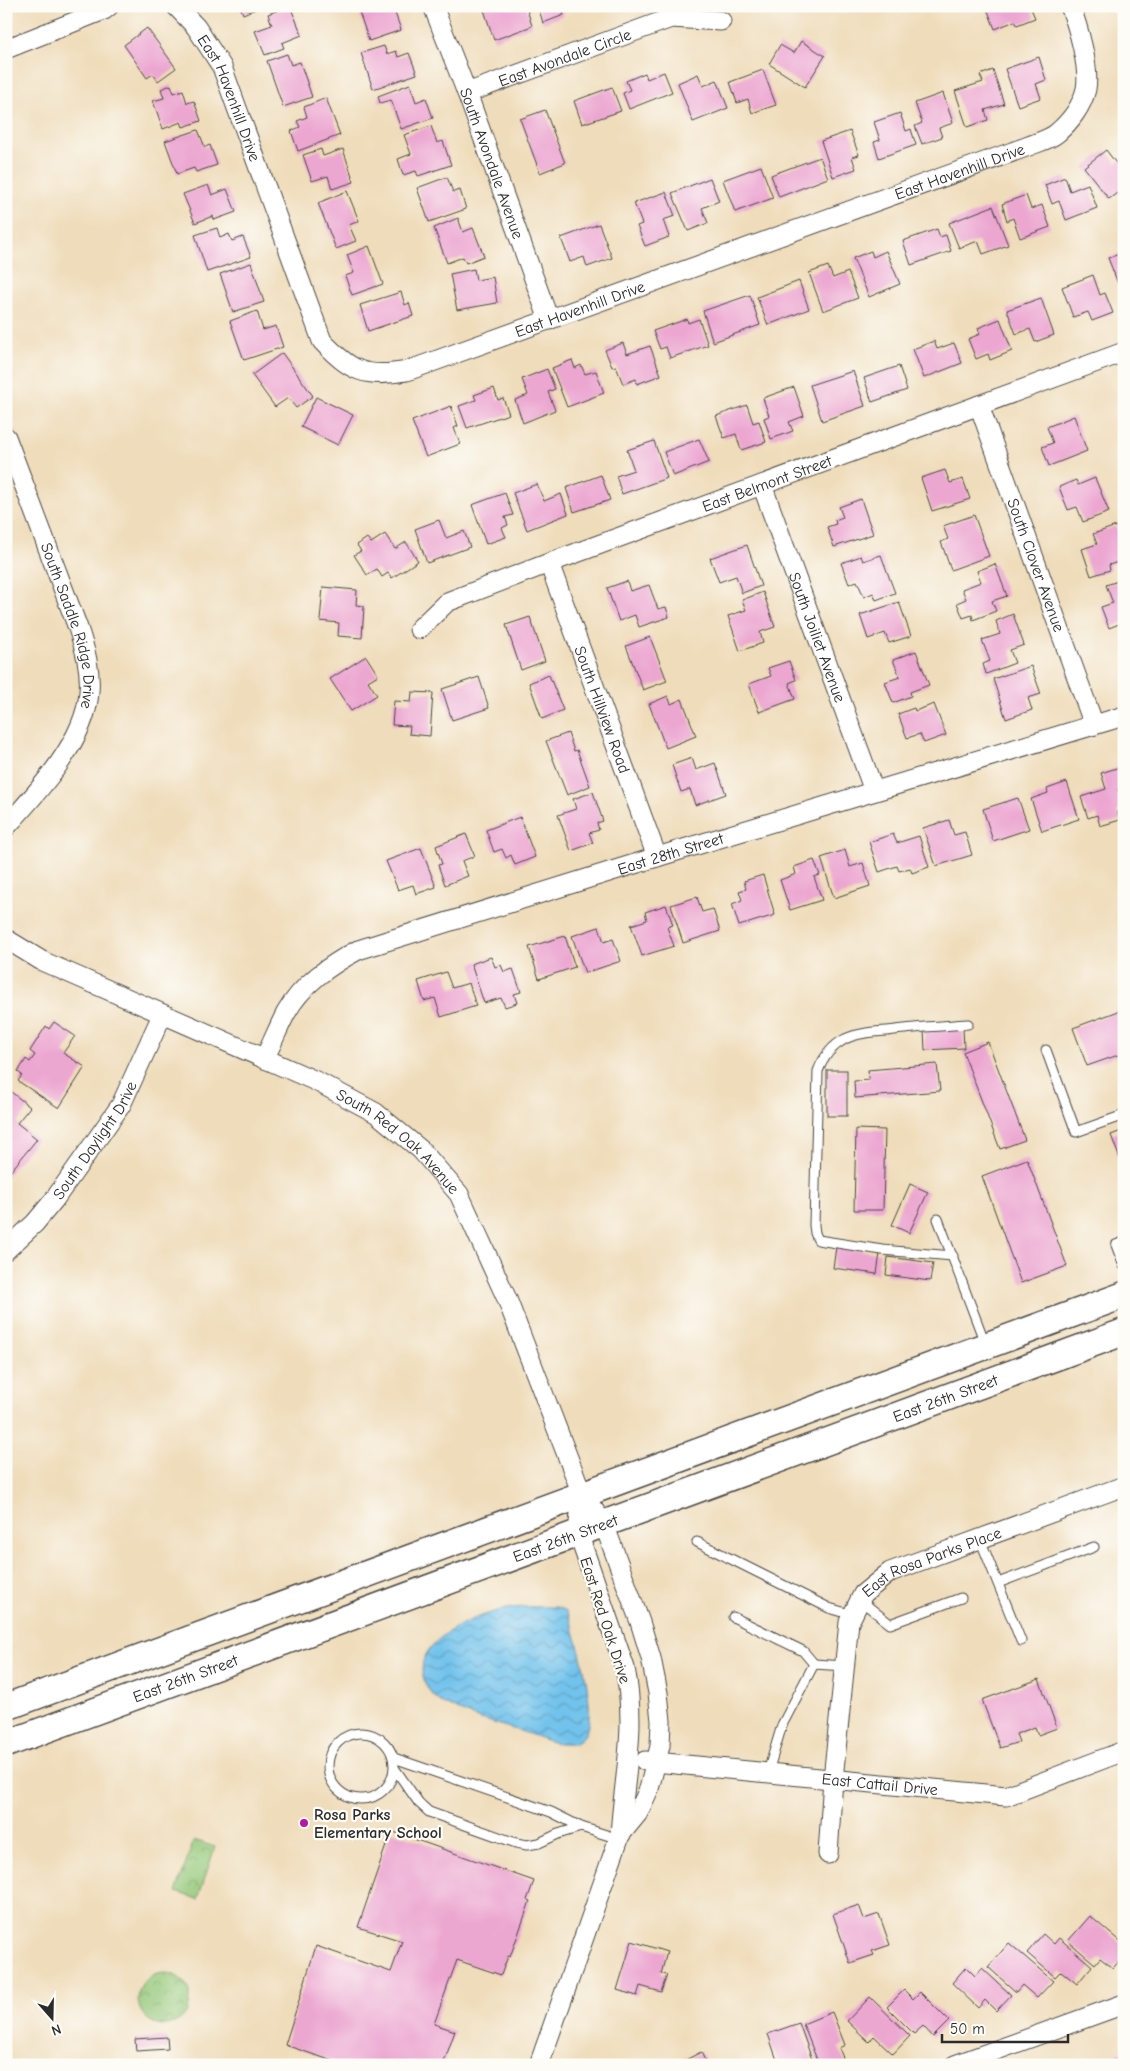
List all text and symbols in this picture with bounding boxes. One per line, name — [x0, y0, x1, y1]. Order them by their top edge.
street label: East Avondale Circle — [496, 25, 634, 91]
street label: East Havenhill Drive — [193, 32, 264, 164]
street label: South Avondale Avenue — [456, 85, 527, 242]
street label: East Havenhill Drive — [893, 140, 1027, 204]
street label: East Havenhill Drive — [513, 278, 647, 341]
street label: East Belmont Street — [700, 452, 835, 516]
street label: South Clover Avenue — [1003, 496, 1068, 635]
street label: South Saddle Ridge Drive — [37, 540, 97, 710]
street label: South Joiliet Avenue — [785, 570, 849, 705]
street label: South Hillview Road — [570, 644, 633, 776]
street label: East 28th Street — [615, 829, 726, 879]
street label: South Daylight Drive — [49, 1079, 141, 1203]
street label: South Red Oak Avenue — [333, 1086, 463, 1198]
street label: East 26th Street — [891, 1371, 1001, 1426]
street label: East 26th Street — [511, 1511, 621, 1566]
street label: East Rosa Parks Place — [859, 1524, 1004, 1601]
street label: East Red Oak Drive — [576, 1555, 634, 1686]
street label: East 26th Street — [131, 1651, 241, 1706]
street label: East Cattail Drive — [821, 1770, 939, 1799]
place label: Rosa Parks Elementary School — [314, 1806, 442, 1842]
marker: Rosa Parks Elementary School — [298, 1817, 310, 1829]
north arrow — [28, 1994, 78, 2044]
scale bar — [942, 2011, 1069, 2043]
text: N — [49, 2020, 63, 2039]
text: 50 m — [950, 2020, 985, 2038]

